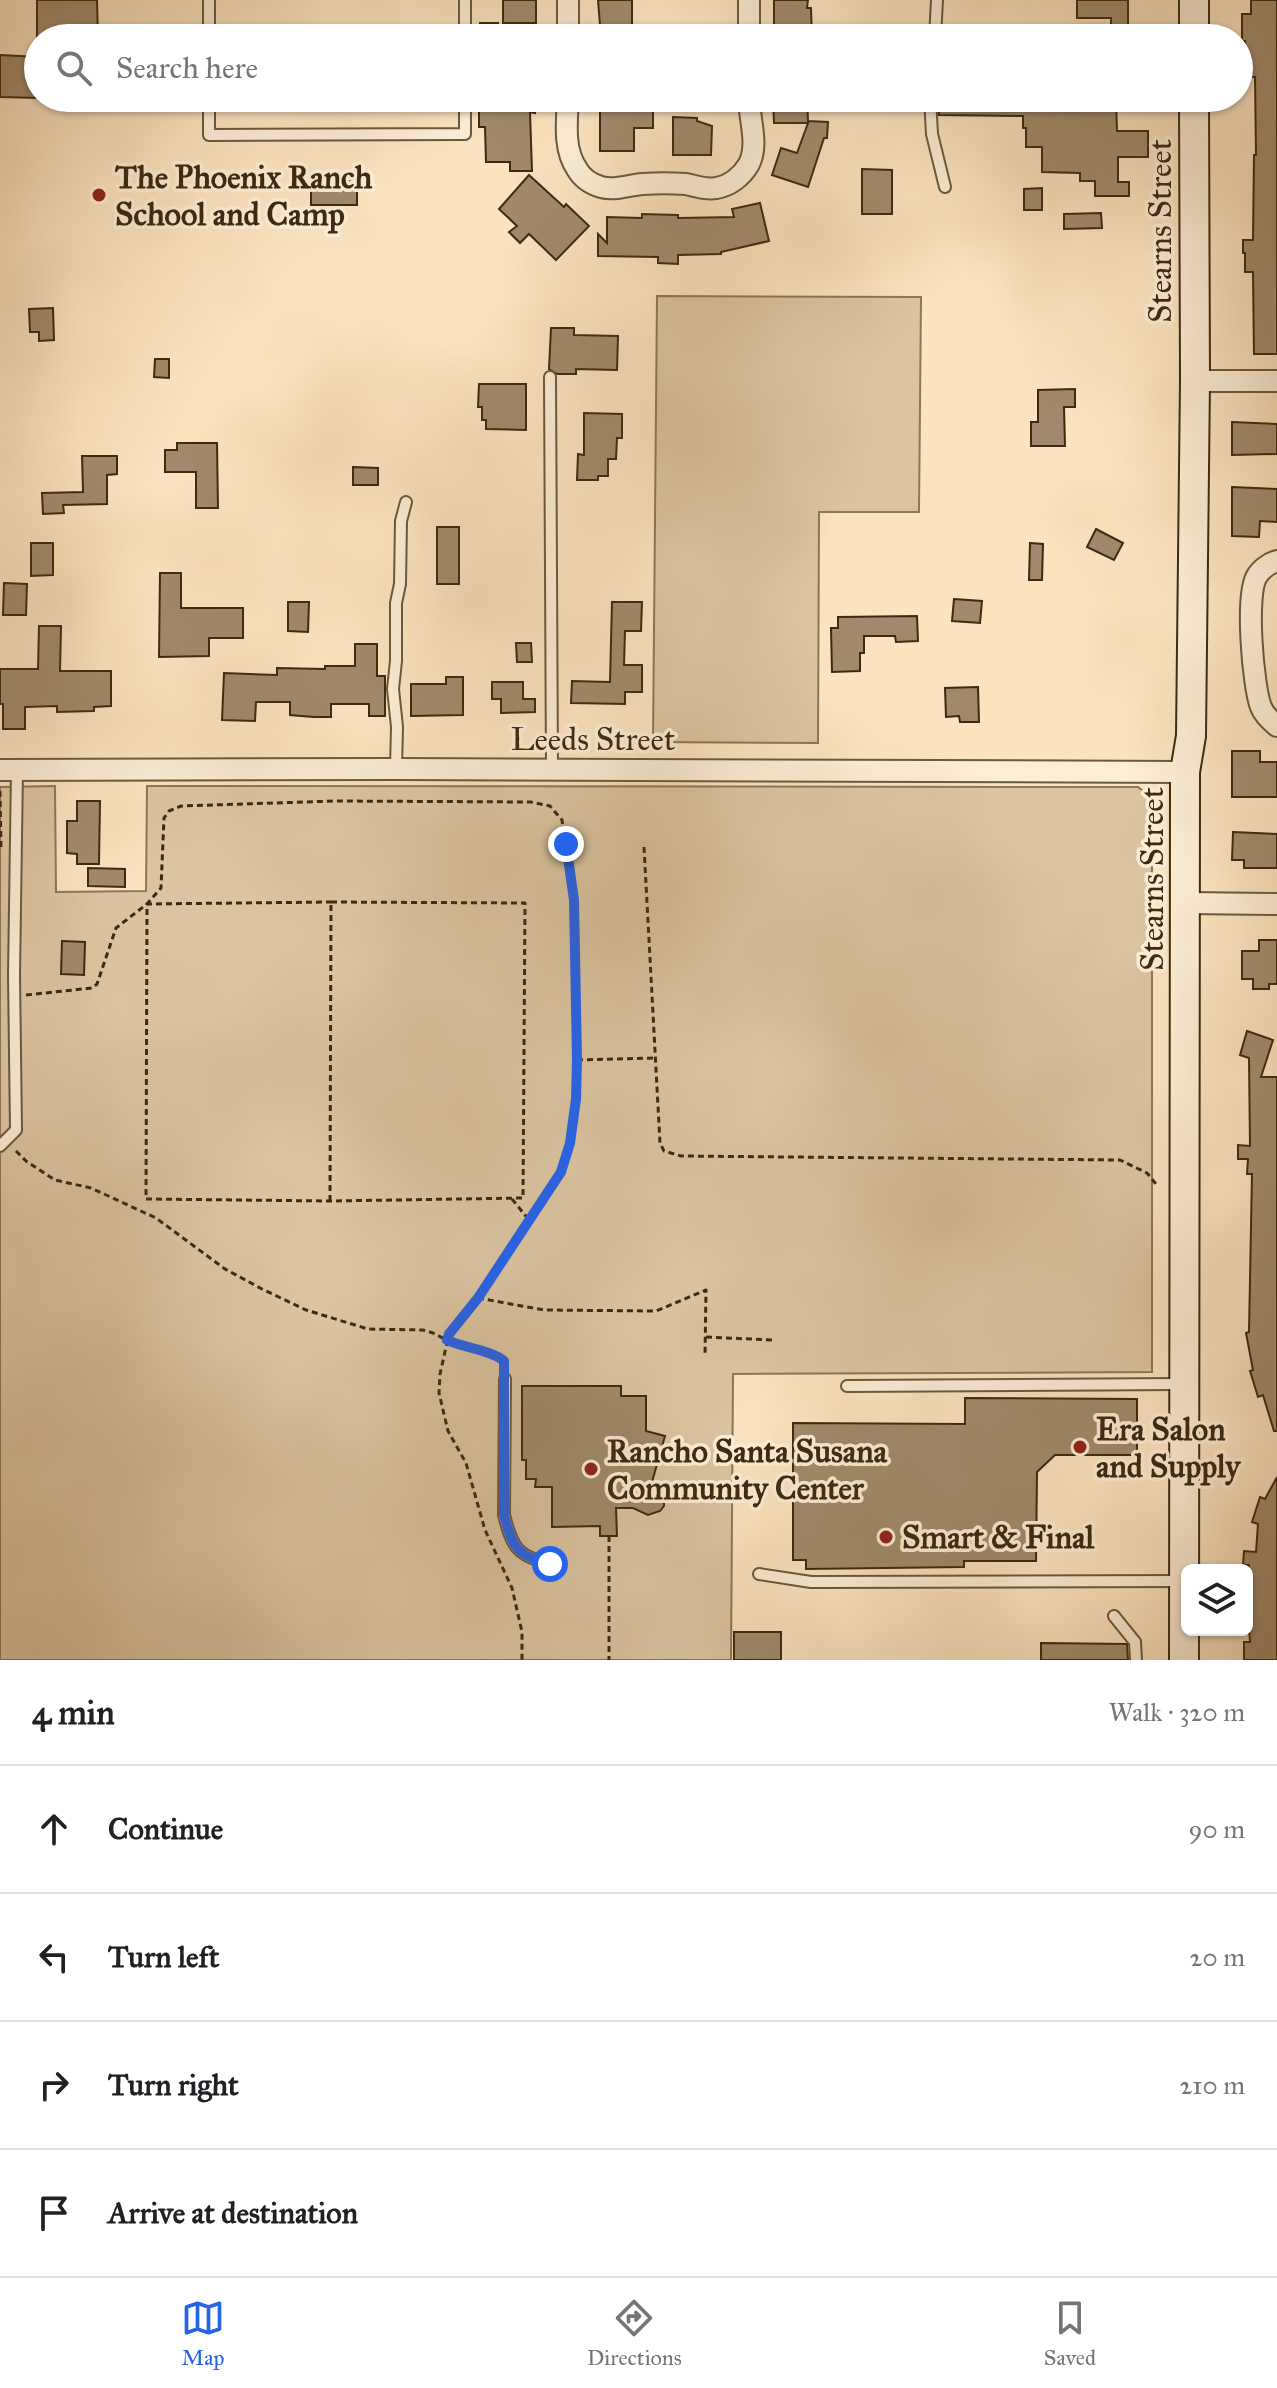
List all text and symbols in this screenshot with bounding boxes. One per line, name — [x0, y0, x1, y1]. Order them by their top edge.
search box — [24, 24, 1253, 112]
icon: search — [52, 46, 96, 90]
text: Search here — [116, 50, 258, 86]
street label: Stearns Street — [1141, 139, 1180, 323]
place label: The Phoenix Ranch School and Camp — [115, 158, 373, 234]
marker: The Phoenix Ranch School and Camp — [90, 186, 108, 204]
street label: Leeds Street — [511, 720, 675, 759]
street label: Stearns Street — [1133, 787, 1172, 971]
route end — [548, 826, 584, 862]
place label: Era Salon and Supply — [1096, 1410, 1241, 1486]
place label: Rancho Santa Susana Community Center — [607, 1432, 889, 1508]
marker: Era Salon and Supply — [1071, 1438, 1089, 1456]
marker: Rancho Santa Susana Community Center — [582, 1460, 600, 1478]
place label: Smart & Final — [902, 1518, 1096, 1557]
marker: Smart & Final — [877, 1528, 895, 1546]
route start — [532, 1546, 568, 1582]
map controls — [1181, 1564, 1253, 1636]
button: layers — [1181, 1564, 1253, 1636]
text: 4 min — [32, 1692, 115, 1733]
text: Walk · 320 m — [1109, 1696, 1245, 1728]
icon: ahead — [32, 1807, 76, 1851]
text: Continue — [108, 1811, 223, 1847]
text: 90 m — [1188, 1813, 1245, 1845]
icon: left — [32, 1935, 76, 1979]
text: Turn left — [108, 1939, 219, 1975]
text: 20 m — [1190, 1941, 1245, 1973]
icon: right — [32, 2063, 76, 2107]
text: Turn right — [108, 2067, 239, 2103]
text: 210 m — [1179, 2069, 1245, 2101]
icon: arrive — [32, 2191, 76, 2235]
text: Arrive at destination — [108, 2195, 358, 2231]
tab: Map — [181, 2296, 225, 2371]
tab: Directions — [587, 2296, 682, 2371]
tab: Saved — [1044, 2296, 1096, 2371]

